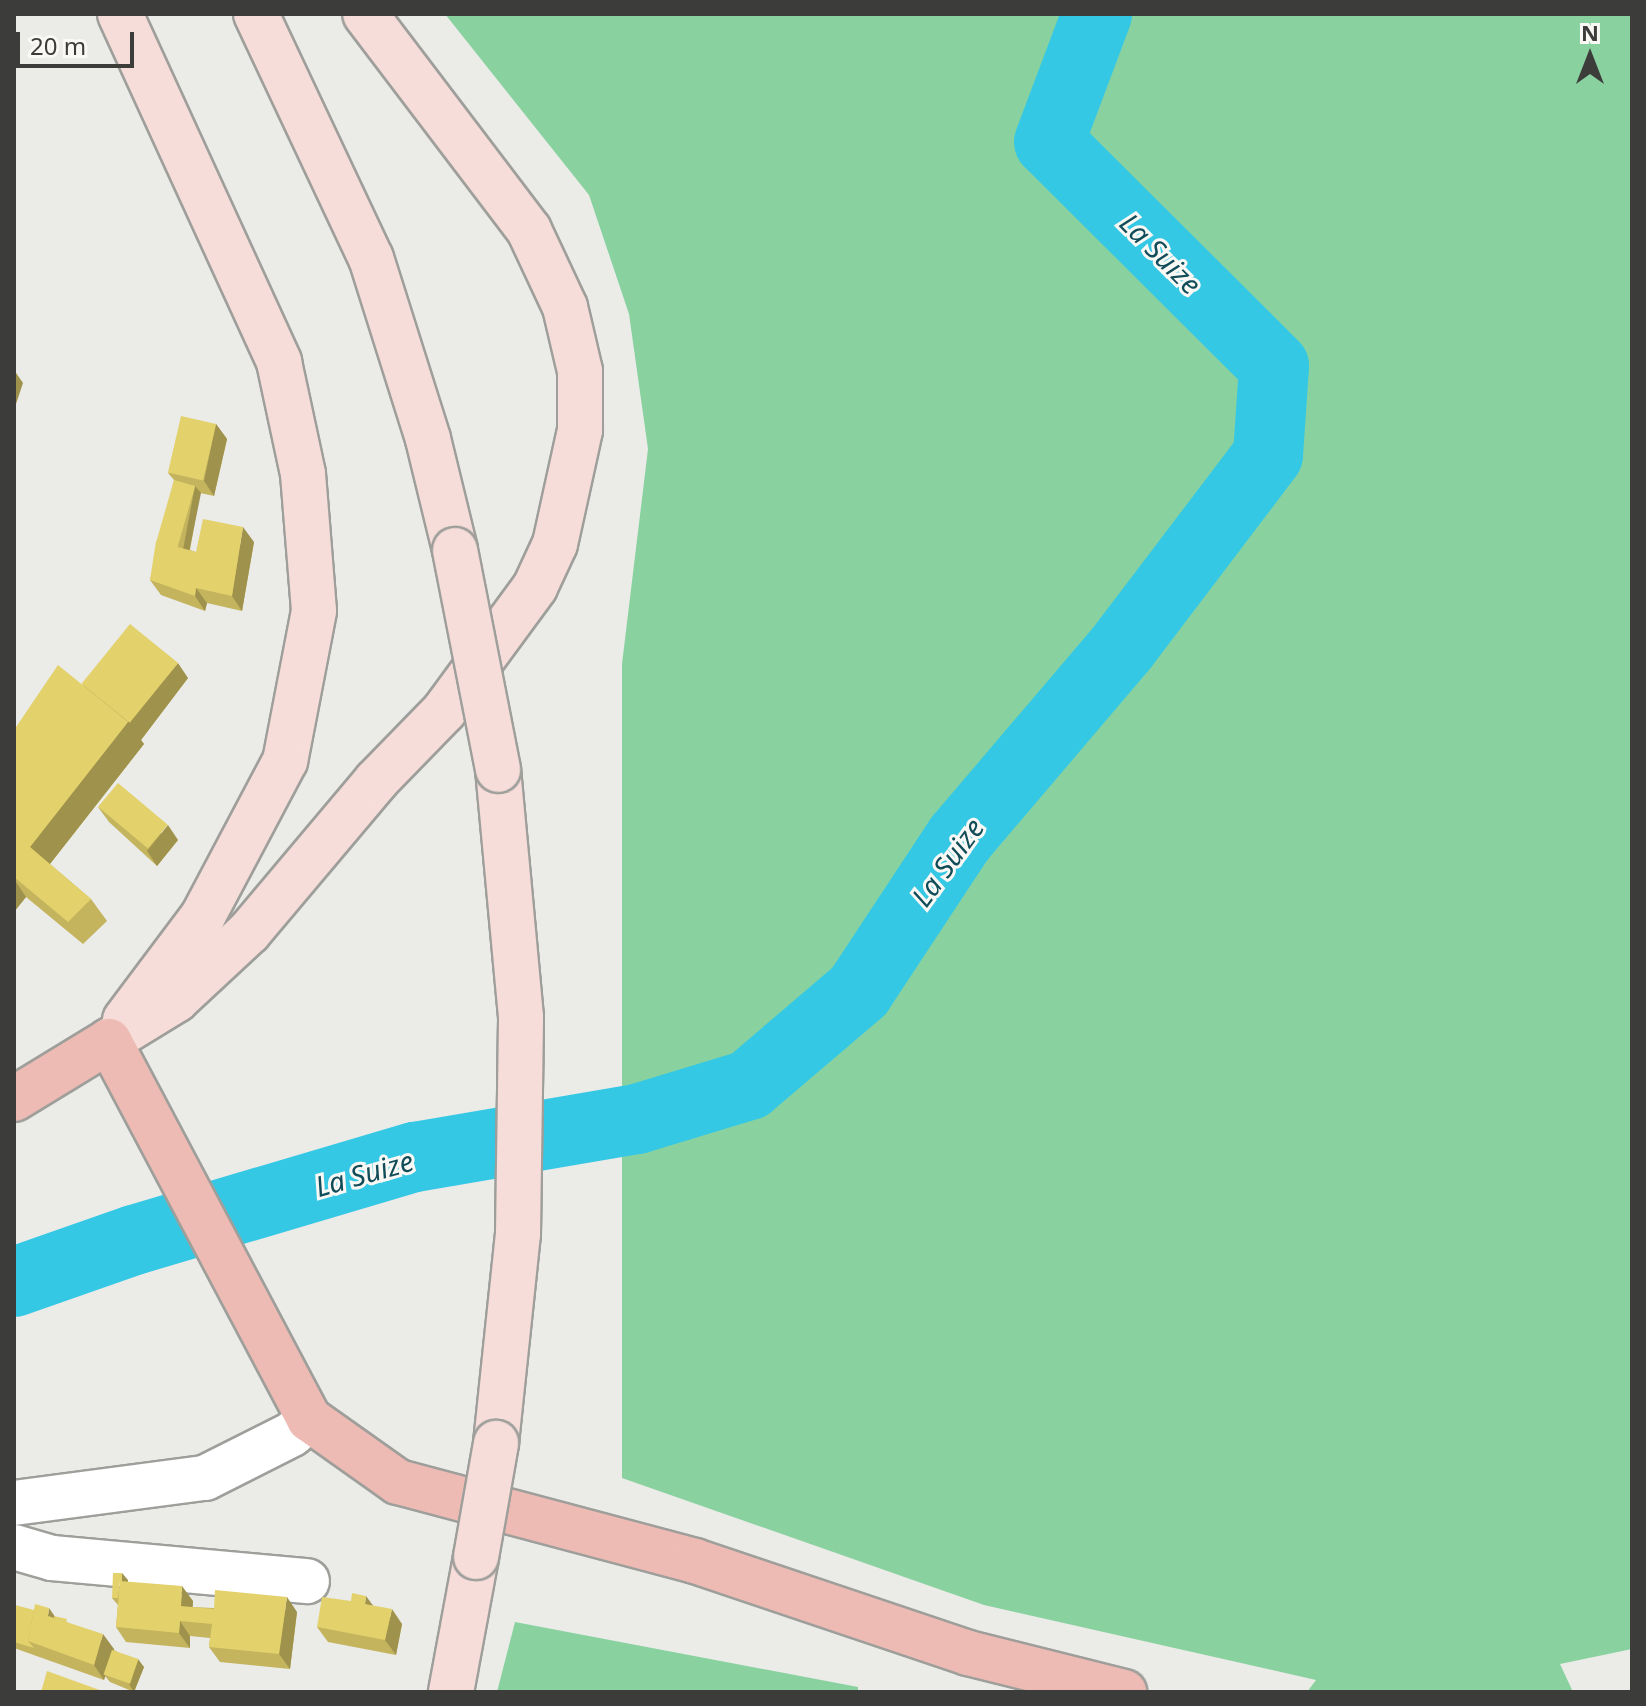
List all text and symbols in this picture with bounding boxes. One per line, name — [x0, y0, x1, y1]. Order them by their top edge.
scale bar — [20, 16, 138, 66]
north arrow — [1550, 16, 1630, 96]
text: N — [1581, 17, 1599, 47]
text: 20 m — [30, 29, 86, 62]
water label: La Suize — [1114, 206, 1208, 300]
water label: La Suize — [904, 811, 990, 913]
water label: La Suize — [311, 1143, 417, 1203]

